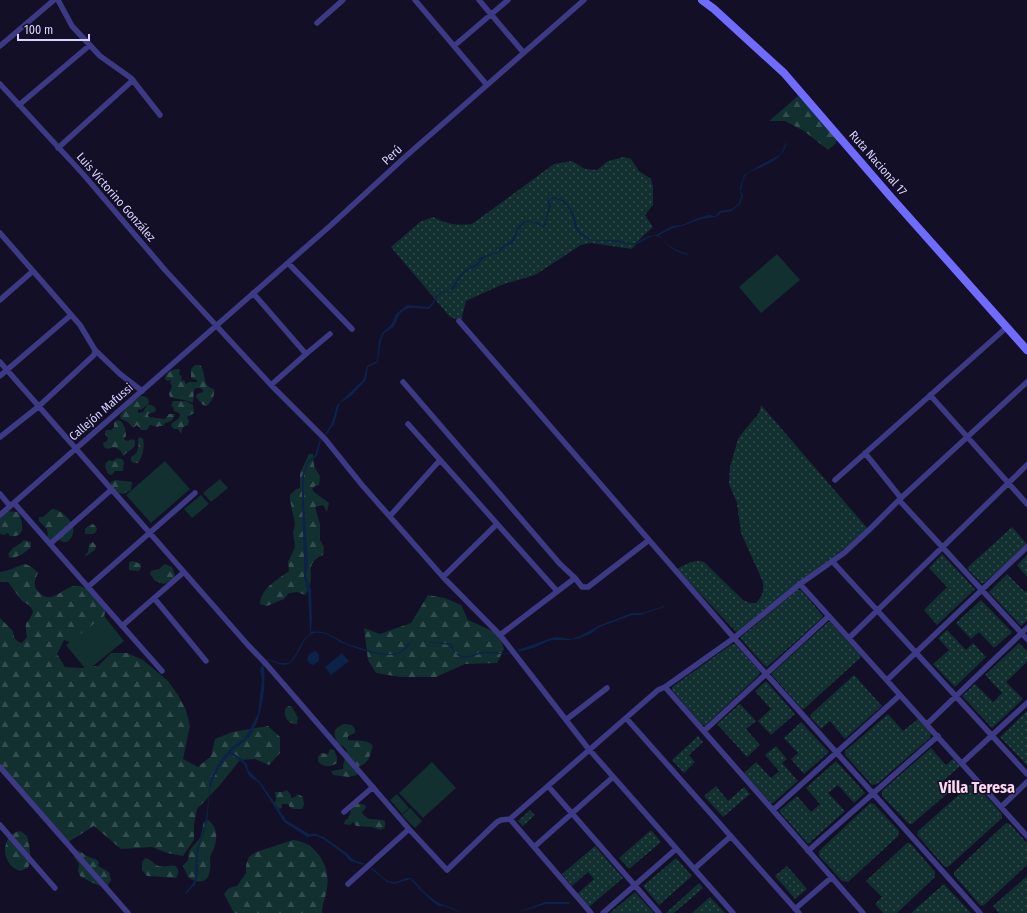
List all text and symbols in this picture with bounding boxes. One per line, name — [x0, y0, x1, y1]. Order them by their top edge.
scale bar — [18, 16, 89, 42]
text: 100 m — [24, 23, 53, 37]
street label: Ruta Nacional 17 — [846, 128, 910, 198]
street label: Perú — [379, 142, 405, 168]
street label: Luis Victorino González — [74, 150, 158, 244]
street label: Callejón Mafussi — [66, 380, 136, 444]
district label: Villa Teresa — [938, 778, 1015, 797]

